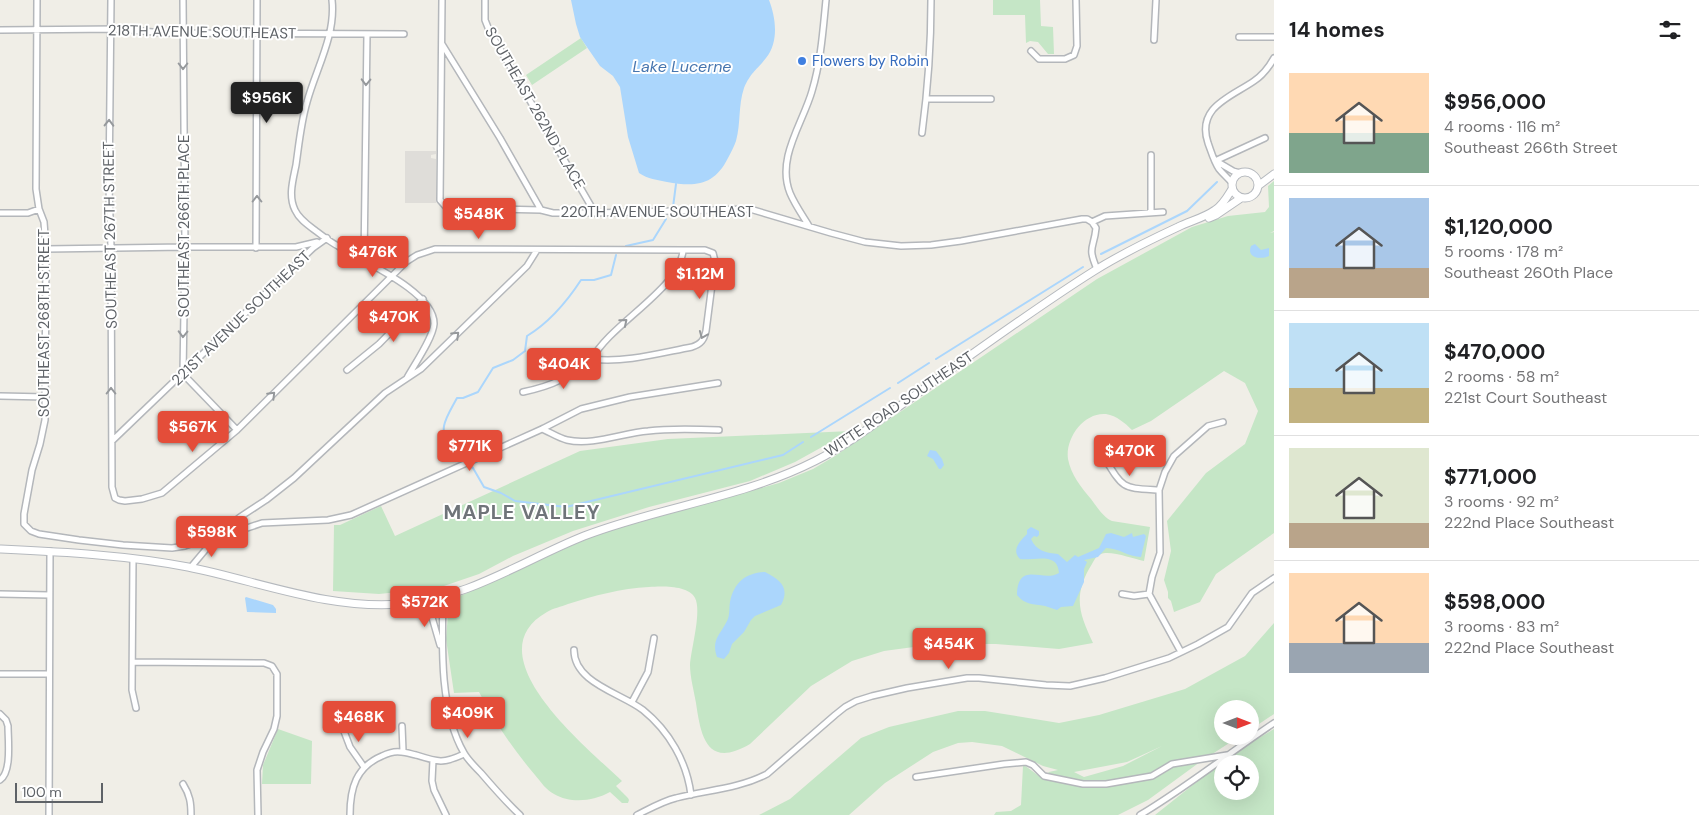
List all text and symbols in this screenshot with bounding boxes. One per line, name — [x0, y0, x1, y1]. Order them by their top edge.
text: 14 homes — [1289, 16, 1385, 44]
icon: filters — [1656, 16, 1684, 44]
street label: 218TH AVENUE SOUTHEAST — [108, 20, 296, 44]
street label: SOUTHEAST 262ND PLACE — [480, 23, 590, 193]
place label: Flowers by Robin — [812, 51, 929, 71]
marker: Flowers by Robin — [796, 55, 808, 67]
water label: Lake Lucerne — [633, 56, 731, 77]
one-way arrow — [178, 62, 189, 70]
one-way arrow — [361, 79, 371, 87]
pin: $956K — [232, 82, 302, 124]
text: $956K — [242, 87, 292, 108]
text: $956,000 — [1444, 88, 1546, 116]
icon: home — [1329, 93, 1389, 153]
text: 4 rooms · 116 m² — [1444, 116, 1560, 137]
one-way arrow — [104, 119, 114, 127]
street label: SOUTHEAST 266TH PLACE — [174, 135, 194, 317]
text: Southeast 266th Street — [1444, 137, 1618, 158]
street label: SOUTHEAST 267TH STREET — [98, 141, 122, 329]
one-way arrow — [251, 195, 262, 203]
pin: $548K — [444, 198, 514, 240]
street label: 220TH AVENUE SOUTHEAST — [560, 202, 754, 222]
text: $548K — [454, 203, 504, 224]
text: $1,120,000 — [1444, 213, 1553, 241]
icon: home — [1329, 218, 1389, 278]
street label: SOUTHEAST 268TH STREET — [34, 229, 54, 417]
pin: $476K — [338, 236, 408, 278]
text: $476K — [348, 241, 398, 262]
text: 5 rooms · 178 m² — [1444, 241, 1563, 262]
street label: 221ST AVENUE SOUTHEAST — [167, 246, 315, 390]
pin: $1.12M — [659, 258, 741, 300]
text: Southeast 260th Place — [1444, 262, 1613, 283]
text: $1.12M — [676, 263, 724, 284]
pin: $470K — [359, 300, 429, 343]
text: $470K — [369, 306, 419, 327]
one-way arrow — [618, 320, 627, 328]
one-way arrow — [178, 330, 188, 338]
one-way arrow — [699, 330, 710, 339]
one-way arrow — [450, 332, 459, 341]
text: $470,000 — [1444, 338, 1545, 366]
icon: home — [1329, 343, 1389, 403]
street label: WITTE ROAD SOUTHEAST — [821, 347, 977, 461]
pin: $404K — [529, 348, 599, 390]
text: $404K — [538, 353, 590, 374]
text: 2 rooms · 58 m² — [1444, 366, 1559, 387]
one-way arrow — [106, 387, 116, 394]
text: 221st Court Southeast — [1444, 387, 1607, 408]
one-way arrow — [266, 392, 275, 401]
pin: $567K — [158, 410, 228, 453]
text: $567K — [169, 416, 217, 437]
pin: $771K — [435, 430, 505, 472]
pin: $470K — [1095, 434, 1165, 477]
text: $771K — [448, 435, 492, 456]
text: $470K — [1105, 440, 1155, 461]
text: $771,000 — [1444, 463, 1537, 491]
icon: home — [1329, 468, 1389, 528]
text: 3 rooms · 92 m² — [1444, 491, 1559, 512]
district label: MAPLE VALLEY — [444, 499, 600, 525]
text: 222nd Place Southeast — [1444, 512, 1614, 533]
pin: $598K — [177, 516, 247, 558]
text: $598K — [187, 521, 237, 542]
pin: $572K — [390, 586, 460, 628]
text: $598,000 — [1444, 588, 1545, 616]
text: $572K — [401, 591, 449, 612]
icon: home — [1329, 593, 1389, 653]
text: 3 rooms · 83 m² — [1444, 616, 1559, 637]
pin: $454K — [914, 628, 984, 670]
text: $454K — [924, 633, 974, 654]
text: 222nd Place Southeast — [1444, 637, 1614, 658]
pin: $409K — [433, 696, 503, 739]
pin: $468K — [324, 700, 394, 743]
north arrow — [1214, 700, 1259, 745]
map controls — [1214, 700, 1259, 800]
text: $409K — [442, 702, 494, 723]
text: $468K — [334, 706, 384, 727]
button: locate — [1214, 755, 1259, 800]
scale bar — [15, 780, 102, 803]
text: 100 m — [22, 783, 62, 801]

